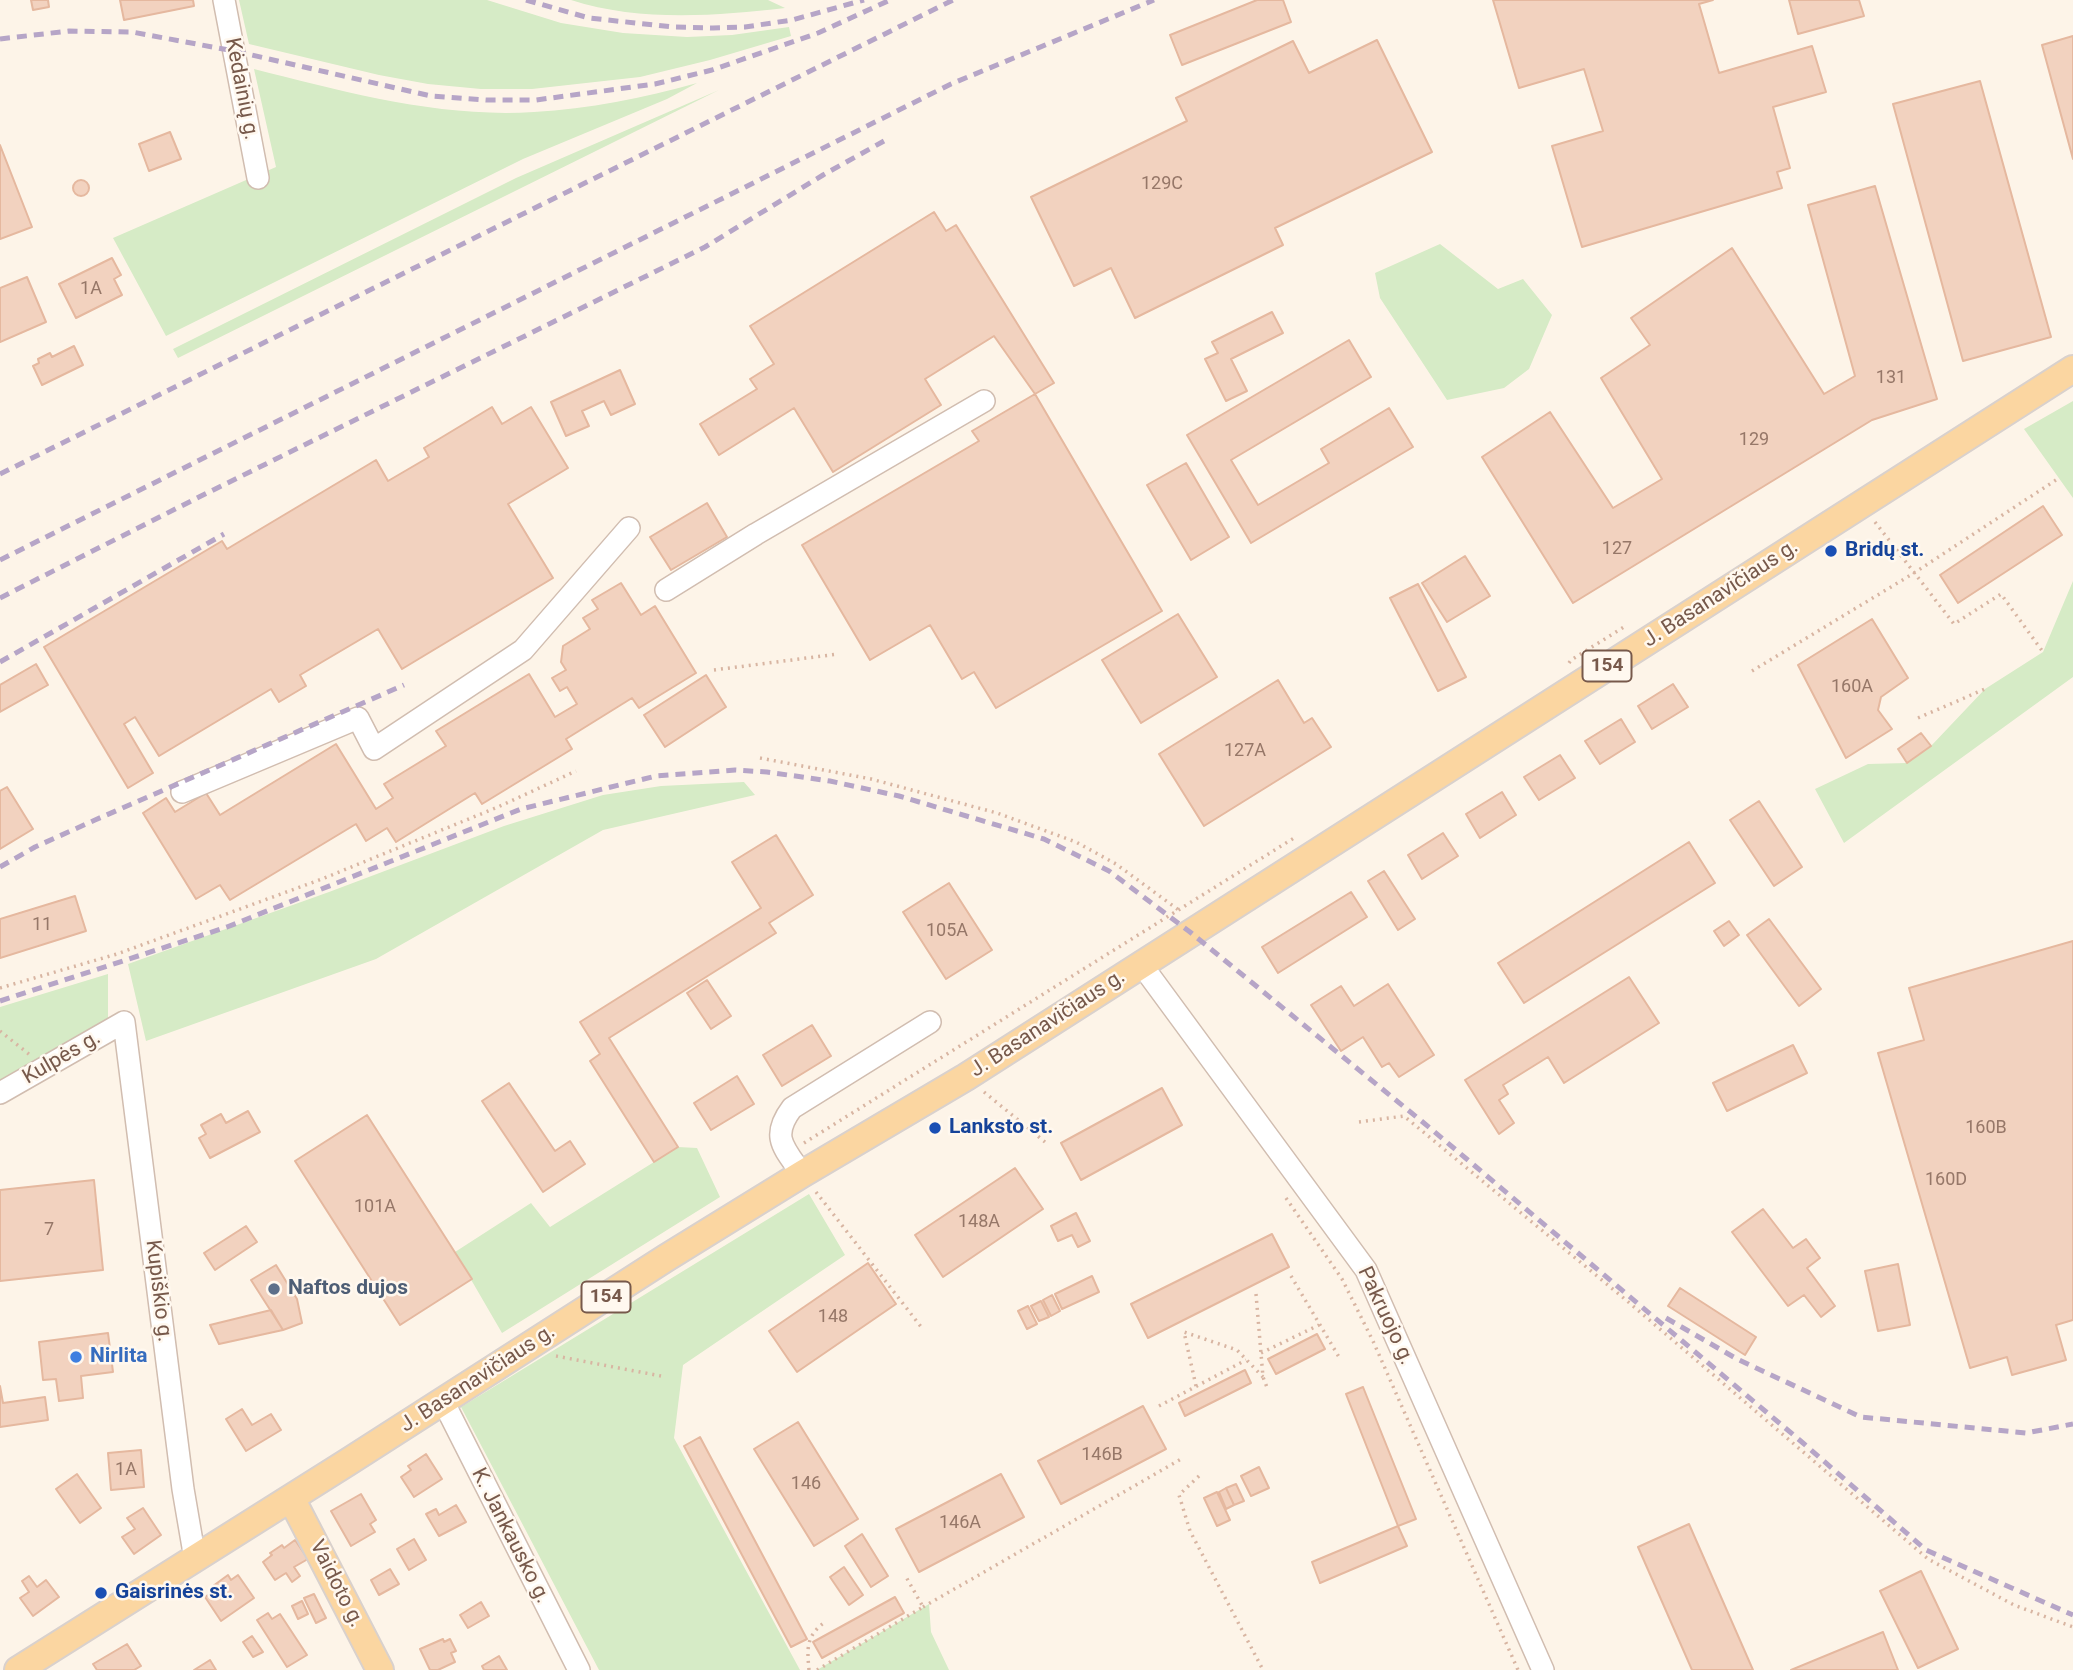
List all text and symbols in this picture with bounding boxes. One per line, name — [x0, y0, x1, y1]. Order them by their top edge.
street label: Kėdainių g. — [219, 36, 263, 142]
house number: 129C — [1141, 173, 1183, 195]
house number: 1A — [80, 278, 102, 300]
house number: 131 — [1876, 367, 1906, 389]
house number: 129 — [1739, 429, 1769, 451]
street label: J. Basanavičiaus g. — [1639, 534, 1803, 654]
house number: 127 — [1602, 538, 1632, 560]
place label: Bridų st. — [1845, 538, 1924, 564]
marker: Bridų st. — [1823, 543, 1839, 559]
road number: 154 — [1582, 650, 1632, 681]
house number: 160A — [1831, 676, 1873, 698]
house number: 127A — [1224, 740, 1266, 762]
house number: 11 — [32, 914, 52, 936]
house number: 105A — [926, 920, 968, 942]
street label: J. Basanavičiaus g. — [966, 964, 1130, 1084]
street label: Kulpės g. — [18, 1026, 106, 1090]
place label: Lanksto st. — [949, 1115, 1053, 1141]
house number: 160B — [1965, 1117, 2007, 1139]
marker: Lanksto st. — [927, 1120, 943, 1136]
house number: 160D — [1925, 1169, 1967, 1191]
house number: 101A — [354, 1196, 396, 1218]
house number: 148A — [958, 1211, 1000, 1233]
house number: 7 — [44, 1219, 54, 1241]
street label: Kupiškio g. — [139, 1239, 177, 1343]
street label: Pakruojo g. — [1351, 1263, 1419, 1369]
place label: Naftos dujos — [288, 1276, 408, 1302]
marker: Naftos dujos — [266, 1281, 282, 1297]
road number: 154 — [582, 1282, 630, 1312]
house number: 148 — [818, 1306, 848, 1328]
street label: J. Basanavičiaus g. — [396, 1319, 560, 1439]
place label: Nirlita — [90, 1344, 148, 1370]
marker: Nirlita — [68, 1349, 84, 1365]
house number: 146B — [1081, 1444, 1123, 1466]
house number: 1A — [115, 1459, 137, 1481]
street label: K. Jankausko g. — [465, 1464, 555, 1608]
house number: 146 — [791, 1473, 821, 1495]
house number: 146A — [939, 1512, 981, 1534]
street label: Vaidoto g. — [303, 1536, 369, 1632]
place label: Gaisrinės st. — [115, 1580, 233, 1606]
marker: Gaisrinės st. — [93, 1585, 109, 1601]

